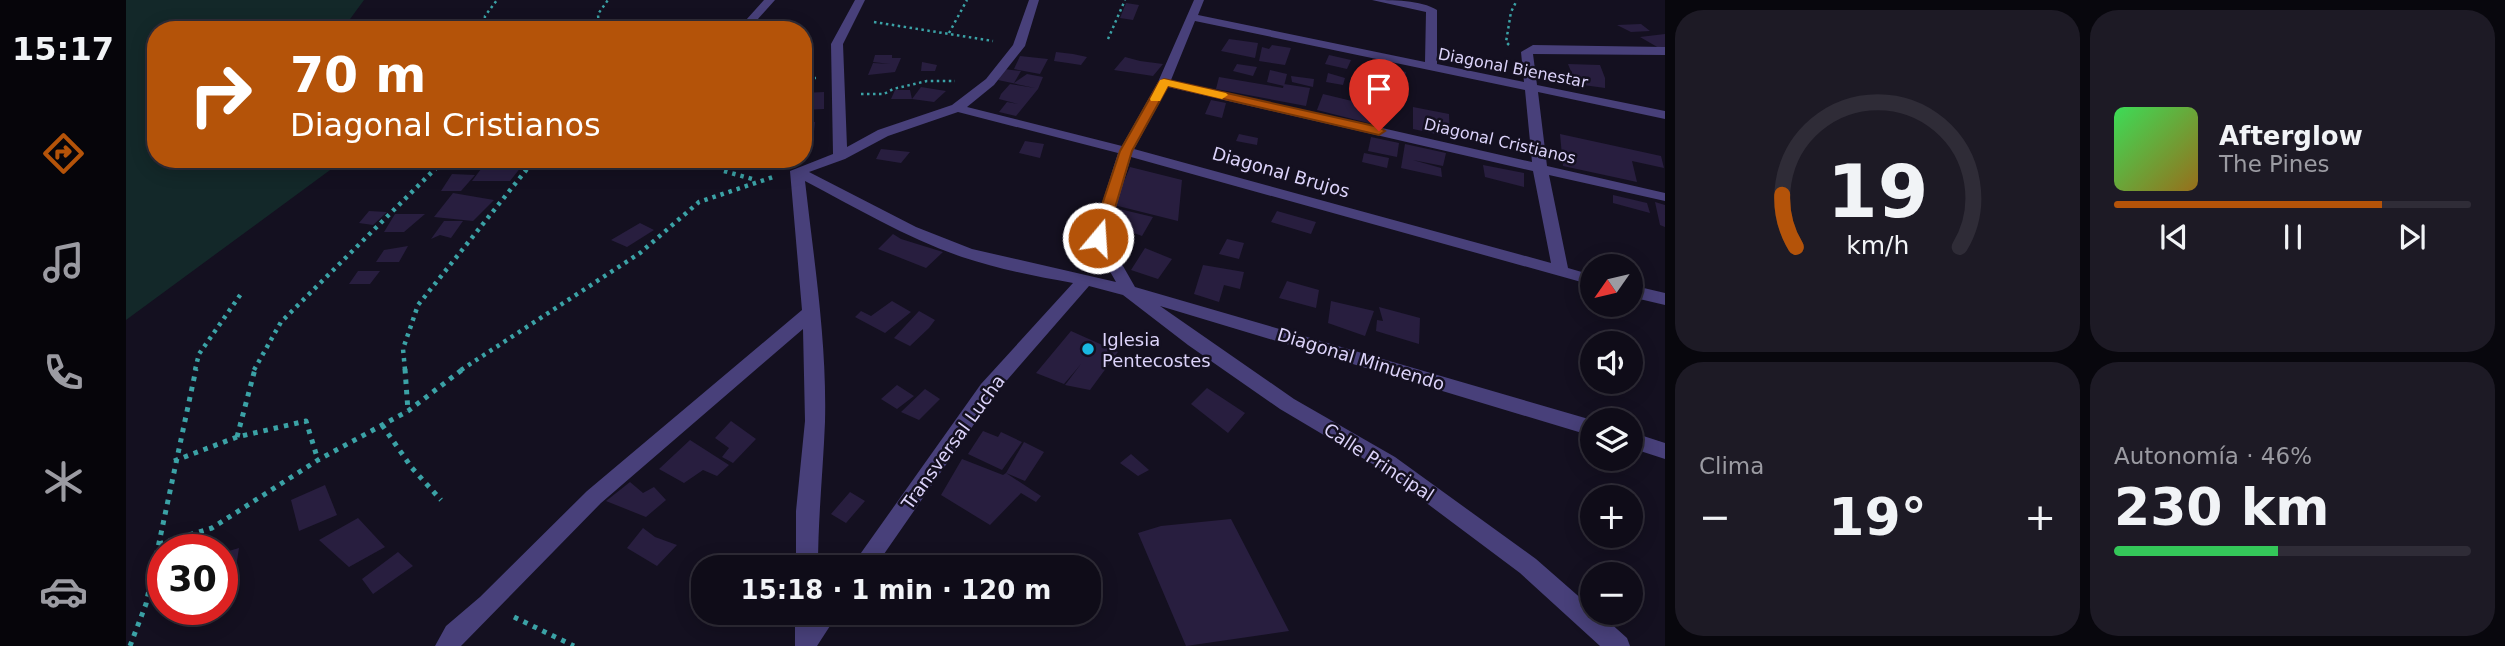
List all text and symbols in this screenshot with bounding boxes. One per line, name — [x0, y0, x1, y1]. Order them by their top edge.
text: 15:17 — [12, 30, 114, 68]
street label: Diagonal Bienestar — [1436, 44, 1590, 92]
text: 70 m — [290, 47, 426, 104]
icon: right — [175, 49, 266, 140]
pin — [1349, 59, 1409, 131]
icon: arrive — [1360, 70, 1398, 108]
text: Diagonal Cristianos — [290, 106, 601, 144]
street label: Diagonal Cristianos — [1422, 114, 1578, 168]
text: Afterglow — [2219, 121, 2363, 151]
icon: directions — [39, 129, 88, 178]
street label: Diagonal Brujos — [1210, 142, 1352, 202]
text: 19 — [1827, 150, 1928, 235]
text: The Pines — [2219, 151, 2330, 177]
position arrow — [1061, 201, 1135, 275]
icon: previous — [2155, 218, 2193, 256]
icon: pause — [2274, 218, 2312, 256]
icon: next — [2393, 218, 2431, 256]
text: km/h — [1846, 231, 1909, 260]
icon: music — [39, 238, 88, 287]
north arrow — [1580, 254, 1643, 317]
map controls — [1580, 254, 1643, 625]
street label: Diagonal Minuendo — [1275, 324, 1447, 394]
place label: Iglesia Pentecostes — [1102, 329, 1211, 371]
button: sound — [1580, 331, 1643, 394]
marker: Iglesia Pentecostes — [1080, 341, 1096, 357]
icon: phone — [39, 348, 88, 397]
street label: Transversal Lucha — [897, 371, 1009, 514]
button: layers — [1580, 408, 1643, 471]
street label: Calle Principal — [1320, 419, 1438, 505]
text: Autonomía · 46% — [2114, 443, 2312, 469]
text: Clima — [1699, 453, 1764, 479]
icon: climate — [39, 457, 88, 506]
text: 230 km — [2114, 477, 2329, 537]
button: + — [1580, 485, 1643, 548]
text: 19° — [1828, 487, 1927, 547]
text: − — [1699, 495, 1731, 539]
text: + — [2024, 495, 2056, 539]
speed limit sign: 30 — [147, 534, 238, 625]
button: − — [1580, 562, 1643, 625]
icon: car — [39, 567, 88, 616]
text: 15:18 · 1 min · 120 m — [741, 575, 1051, 605]

